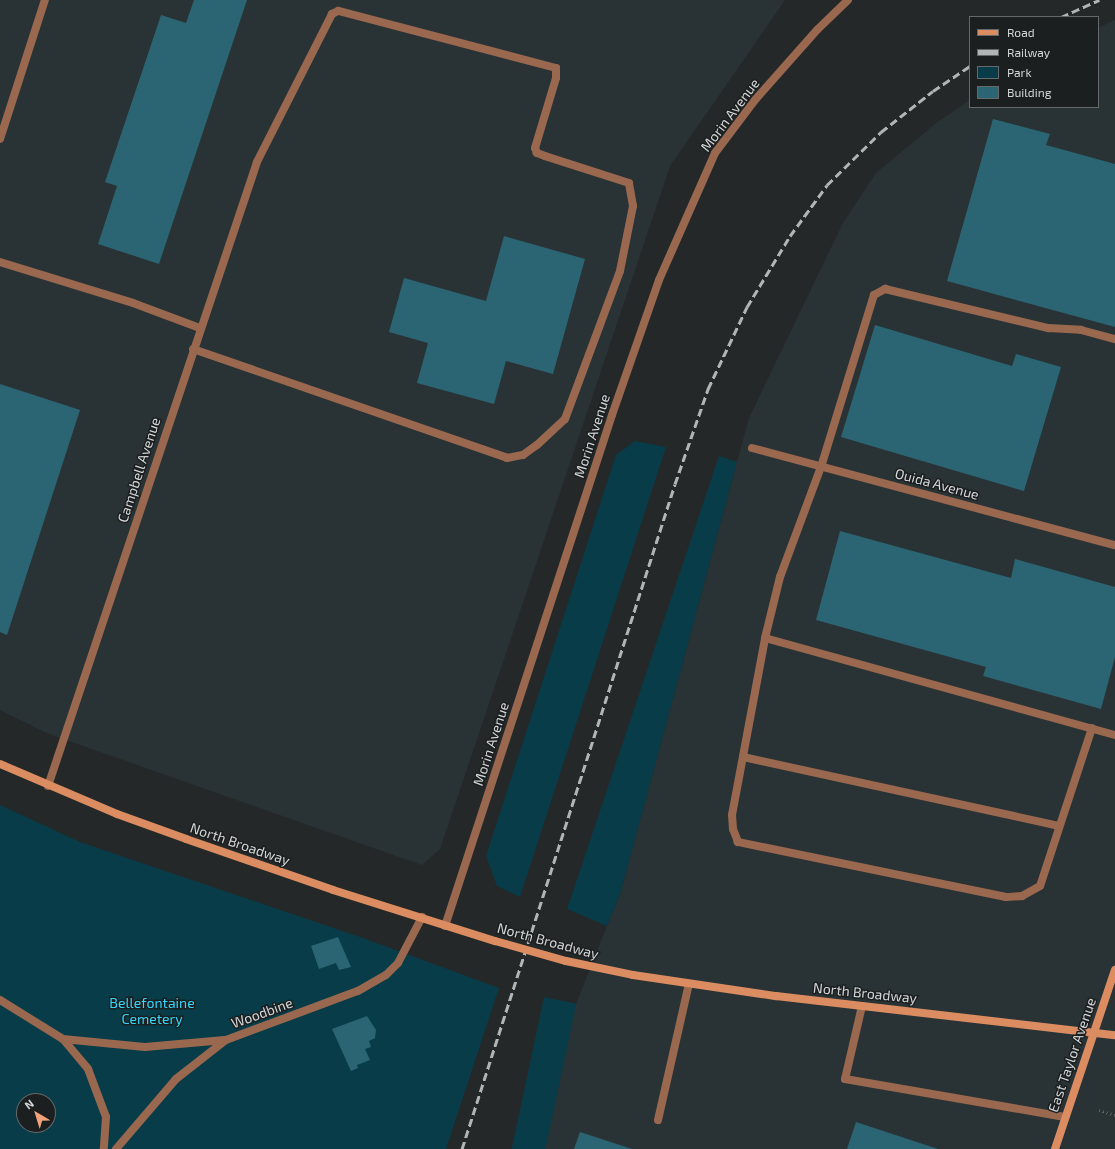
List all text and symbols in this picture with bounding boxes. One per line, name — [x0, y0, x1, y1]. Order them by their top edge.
legend — [969, 16, 1099, 108]
text: Road — [1007, 25, 1035, 39]
text: Railway — [1007, 45, 1050, 59]
text: Park — [1007, 65, 1032, 79]
street label: Morin Avenue — [697, 75, 763, 155]
text: Building — [1007, 85, 1051, 99]
street label: Morin Avenue — [570, 392, 614, 480]
street label: Campbell Avenue — [114, 415, 164, 525]
street label: Ouida Avenue — [893, 465, 981, 503]
street label: Morin Avenue — [469, 700, 513, 788]
street label: North Broadway — [188, 819, 292, 869]
street label: North Broadway — [495, 919, 601, 963]
street label: North Broadway — [812, 979, 918, 1007]
street label: Woodbine — [229, 994, 295, 1032]
park label: Bellefontaine Cemetery — [109, 995, 195, 1028]
street label: East Taylor Avenue — [1044, 995, 1100, 1115]
north arrow — [16, 1093, 56, 1133]
text: N — [22, 1096, 36, 1112]

